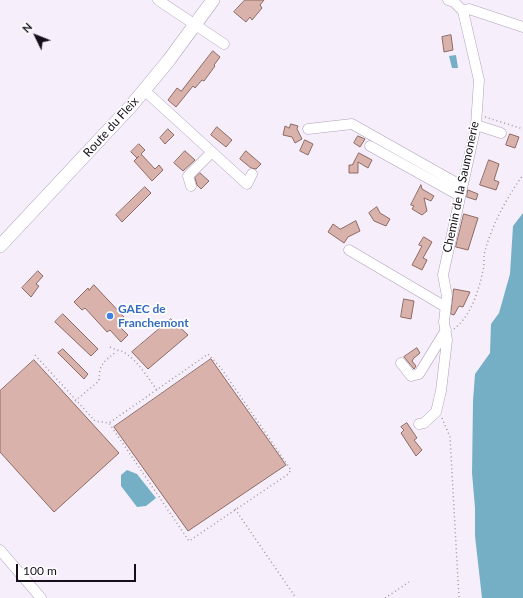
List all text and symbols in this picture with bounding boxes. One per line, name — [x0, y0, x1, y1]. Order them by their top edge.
north arrow — [16, 16, 56, 56]
text: N — [19, 20, 34, 35]
street label: Route du Fleix — [80, 94, 142, 160]
street label: Chemin de la Saumonerie — [440, 120, 482, 254]
place label: GAEC de Franchemont — [118, 302, 189, 330]
marker: GAEC de Franchemont — [105, 311, 115, 321]
scale bar — [18, 556, 138, 582]
text: 100 m — [23, 563, 57, 578]

